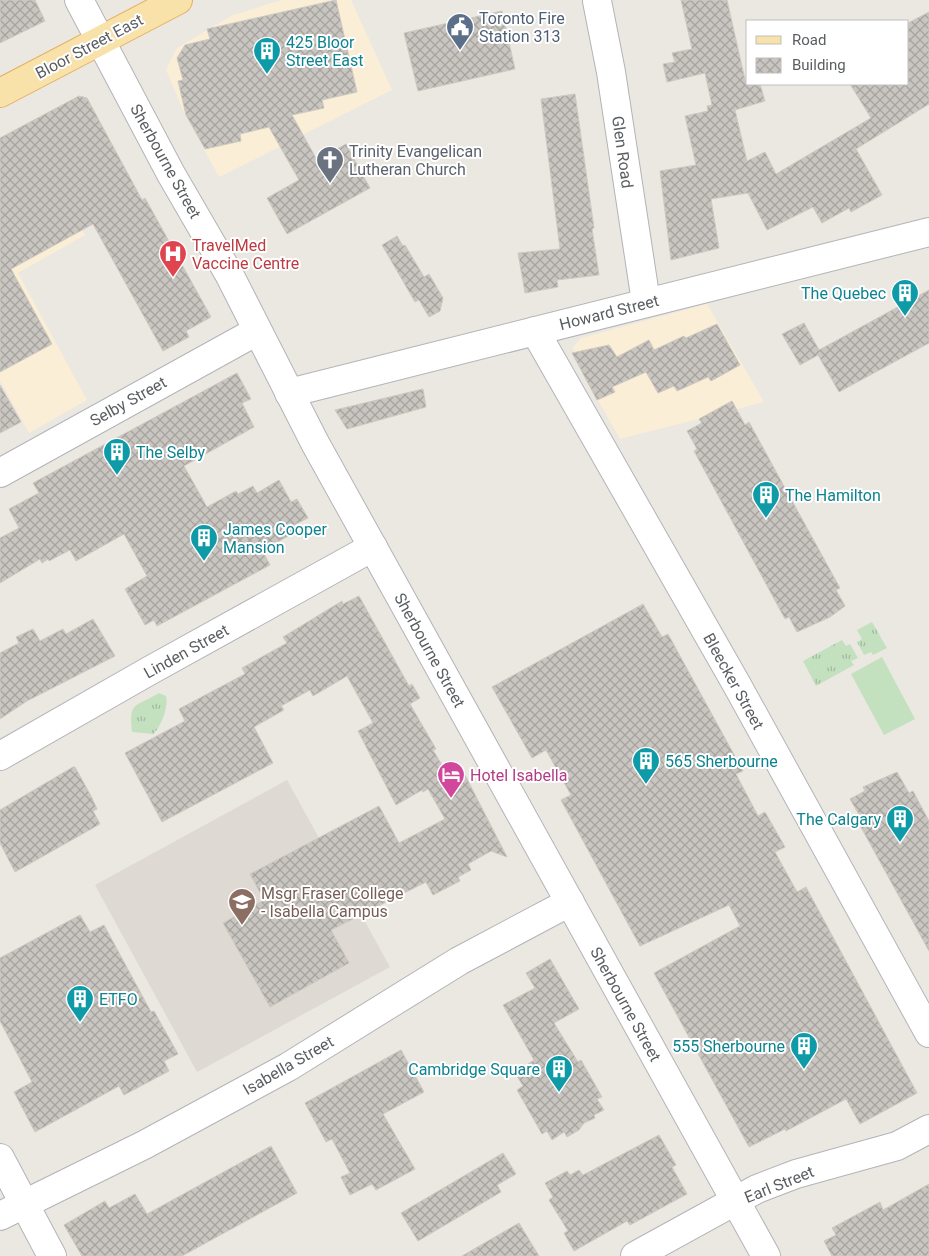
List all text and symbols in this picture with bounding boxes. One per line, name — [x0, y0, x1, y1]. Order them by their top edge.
place label: Toronto Fire Station 313 — [479, 9, 565, 46]
street label: Bloor Street East — [32, 10, 146, 83]
public building icon: Toronto Fire Station 313 — [445, 12, 475, 51]
legend — [746, 20, 909, 85]
text: Road — [792, 31, 826, 49]
place label: 425 Bloor Street East — [286, 33, 363, 70]
building icon: 425 Bloor Street East — [252, 36, 282, 75]
text: Building — [792, 56, 846, 74]
street label: Sherbourne Street — [126, 101, 205, 222]
street label: Glen Road — [608, 115, 637, 189]
place label: Trinity Evangelican Lutheran Church — [349, 142, 482, 179]
church icon: Trinity Evangelican Lutheran Church — [315, 145, 345, 184]
place label: TravelMed Vaccine Centre — [192, 236, 299, 273]
hospital icon: TravelMed Vaccine Centre — [158, 239, 188, 278]
building icon: The Quebec — [890, 278, 920, 317]
place label: The Quebec — [801, 284, 886, 303]
street label: Howard Street — [557, 291, 661, 334]
street label: Selby Street — [87, 373, 170, 430]
building icon: The Selby — [102, 437, 132, 476]
place label: The Selby — [136, 443, 206, 462]
building icon: The Hamilton — [751, 480, 781, 519]
place label: The Hamilton — [785, 486, 881, 505]
place label: James Cooper Mansion — [223, 520, 327, 557]
building icon: James Cooper Mansion — [189, 523, 219, 562]
street label: Sherbourne Street — [390, 590, 469, 711]
street label: Linden Street — [141, 620, 232, 683]
street label: Bleecker Street — [699, 630, 768, 733]
building icon: 565 Sherbourne — [631, 746, 661, 785]
place label: 565 Sherbourne — [665, 752, 778, 771]
hotel icon: Hotel Isabella — [436, 760, 466, 799]
place label: Hotel Isabella — [470, 766, 567, 785]
building icon: The Calgary — [885, 804, 915, 843]
place label: The Calgary — [796, 810, 881, 829]
place label: Msgr Fraser College - Isabella Campus — [261, 884, 403, 921]
school or university icon: Msgr Fraser College - Isabella Campus — [227, 887, 257, 926]
street label: Sherbourne Street — [586, 944, 665, 1065]
building icon: ETFO — [65, 984, 95, 1023]
place label: ETFO — [99, 990, 138, 1009]
building icon: 555 Sherbourne — [789, 1031, 819, 1070]
street label: Isabella Street — [240, 1032, 337, 1099]
place label: 555 Sherbourne — [672, 1037, 785, 1056]
building icon: Cambridge Square — [544, 1054, 574, 1093]
place label: Cambridge Square — [408, 1060, 540, 1079]
street label: Earl Street — [742, 1162, 817, 1207]

